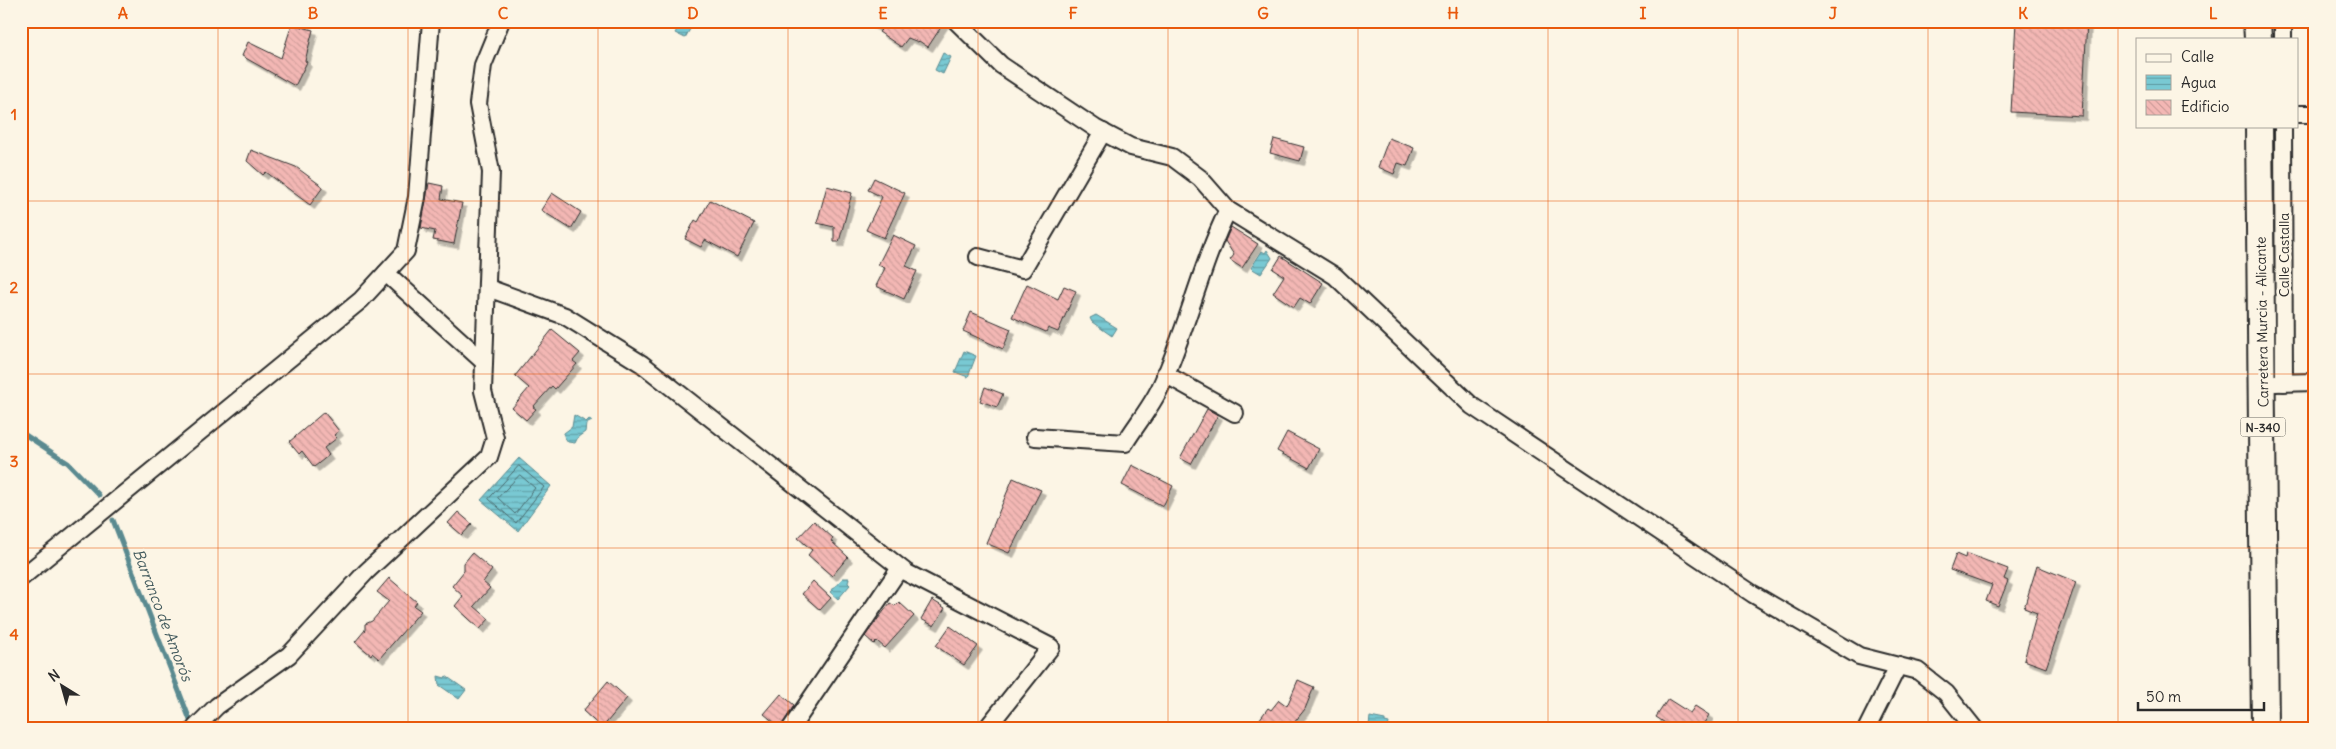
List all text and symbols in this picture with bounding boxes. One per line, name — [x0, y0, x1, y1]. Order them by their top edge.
text: A — [118, 3, 128, 23]
text: B — [308, 3, 319, 23]
text: C — [498, 3, 509, 23]
text: D — [687, 3, 699, 23]
text: E — [878, 3, 888, 23]
text: F — [1068, 3, 1078, 23]
text: G — [1257, 3, 1269, 23]
text: H — [1447, 3, 1459, 23]
text: I — [1640, 3, 1647, 23]
text: J — [1829, 3, 1838, 23]
text: K — [2018, 3, 2028, 23]
text: L — [2209, 3, 2218, 23]
legend — [2136, 38, 2298, 128]
text: Calle — [2181, 47, 2214, 66]
text: Agua — [2181, 73, 2217, 92]
text: Edificio — [2181, 97, 2229, 116]
text: 1 — [11, 104, 17, 124]
street label: Calle Castalla — [2275, 213, 2293, 297]
street label: Carretera Murcia - Alicante — [2252, 236, 2272, 408]
text: 2 — [10, 277, 19, 297]
road number: N-340 — [2240, 418, 2286, 437]
text: 3 — [9, 451, 19, 471]
water label: Barranco de Amorós — [129, 546, 197, 685]
text: 4 — [9, 624, 19, 644]
north arrow — [38, 662, 88, 712]
text: N — [45, 666, 63, 686]
scale bar — [2138, 679, 2265, 711]
text: 50 m — [2146, 687, 2181, 706]

